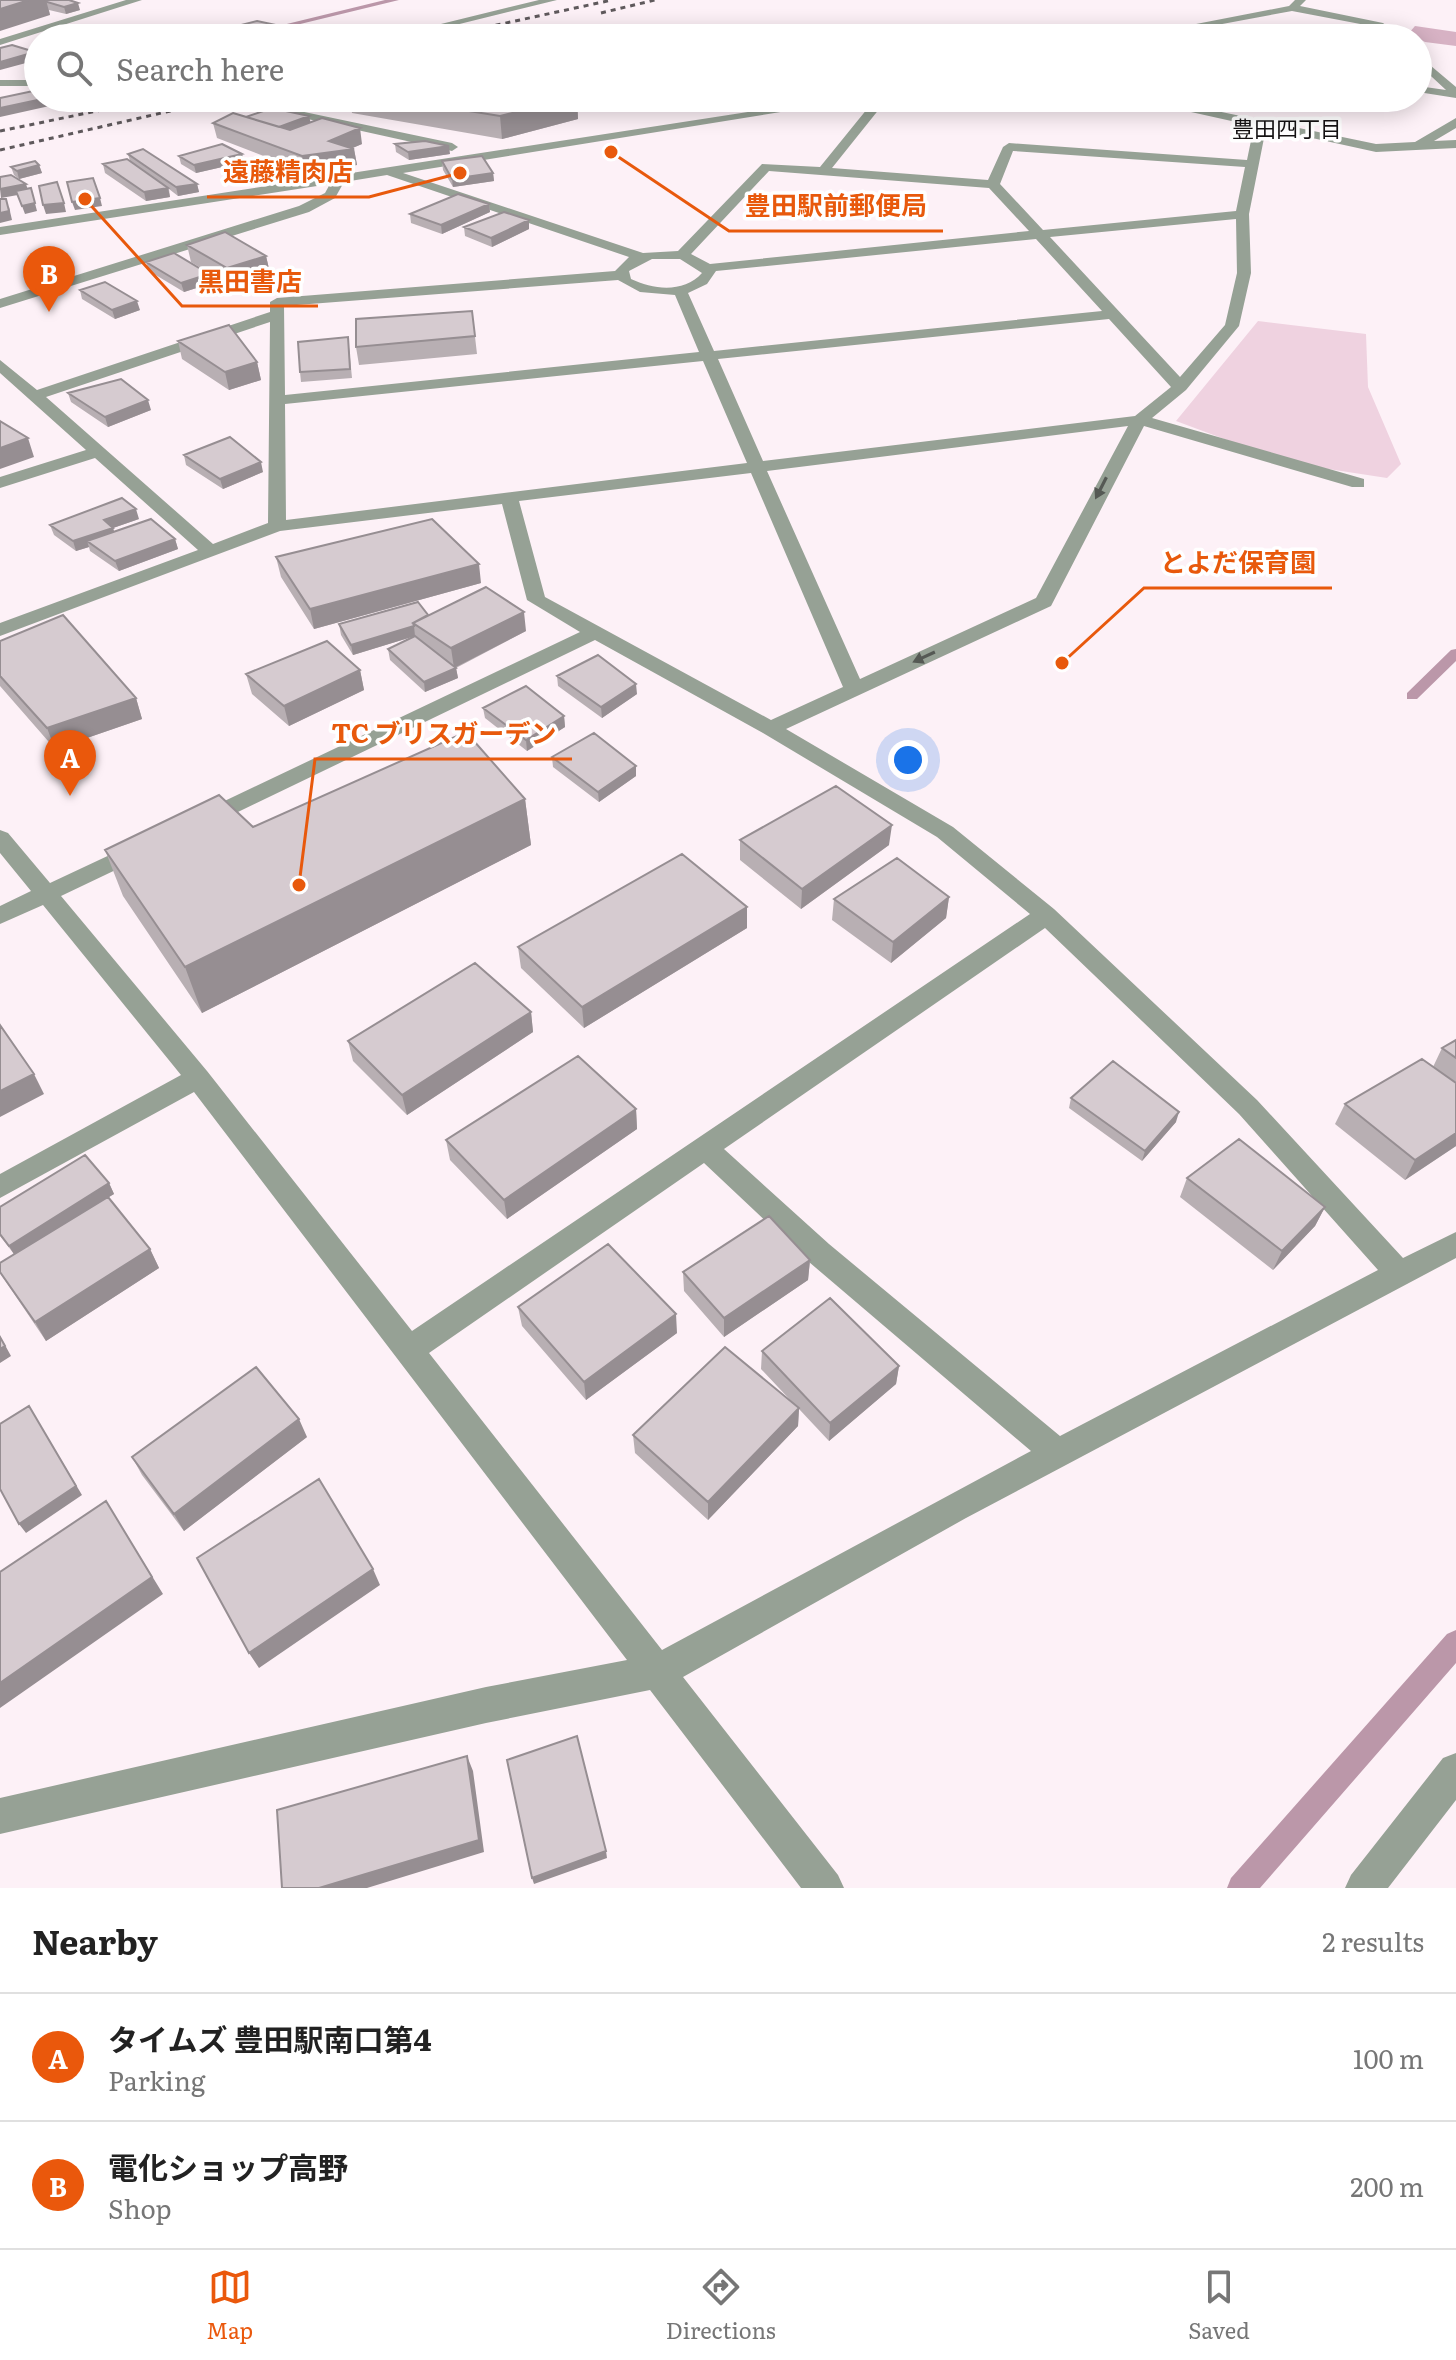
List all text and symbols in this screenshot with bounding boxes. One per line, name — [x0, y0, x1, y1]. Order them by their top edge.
search box — [24, 24, 1432, 112]
icon: search — [52, 46, 96, 90]
text: Search here — [116, 46, 284, 90]
district label: 豊田四丁目 — [1232, 111, 1342, 144]
callout: 遠藤精肉店 — [207, 147, 369, 197]
text: 遠藤精肉店 — [223, 150, 353, 189]
callout: 豊田駅前郵便局 — [729, 181, 943, 231]
text: 豊田駅前郵便局 — [745, 184, 927, 223]
pin: B — [23, 246, 75, 312]
callout: 黒田書店 — [182, 256, 318, 306]
text: 黒田書店 — [198, 260, 302, 299]
one-way arrow — [1095, 477, 1108, 500]
callout: とよだ保育園 — [1144, 538, 1332, 588]
text: とよだ保育園 — [1160, 541, 1316, 580]
one-way arrow — [912, 651, 936, 664]
callout: TC ブリスガーデン — [315, 709, 572, 759]
text: TC ブリスガーデン — [332, 712, 556, 751]
pin: A — [44, 730, 96, 796]
your location — [888, 740, 928, 780]
text: Nearby — [32, 1915, 158, 1965]
text: 2 results — [1322, 1921, 1424, 1960]
text: タイムズ 豊田駅南口第4 — [108, 2016, 432, 2060]
text: A — [48, 2038, 68, 2077]
text: 100 m — [1353, 2038, 1424, 2077]
text: Parking — [108, 2060, 205, 2099]
text: 電化ショップ高野 — [108, 2144, 348, 2188]
text: B — [49, 2166, 67, 2205]
text: 200 m — [1350, 2166, 1424, 2205]
text: Shop — [108, 2188, 172, 2227]
tab: Map — [206, 2265, 253, 2346]
tab: Directions — [666, 2265, 776, 2346]
tab: Saved — [1188, 2265, 1250, 2346]

